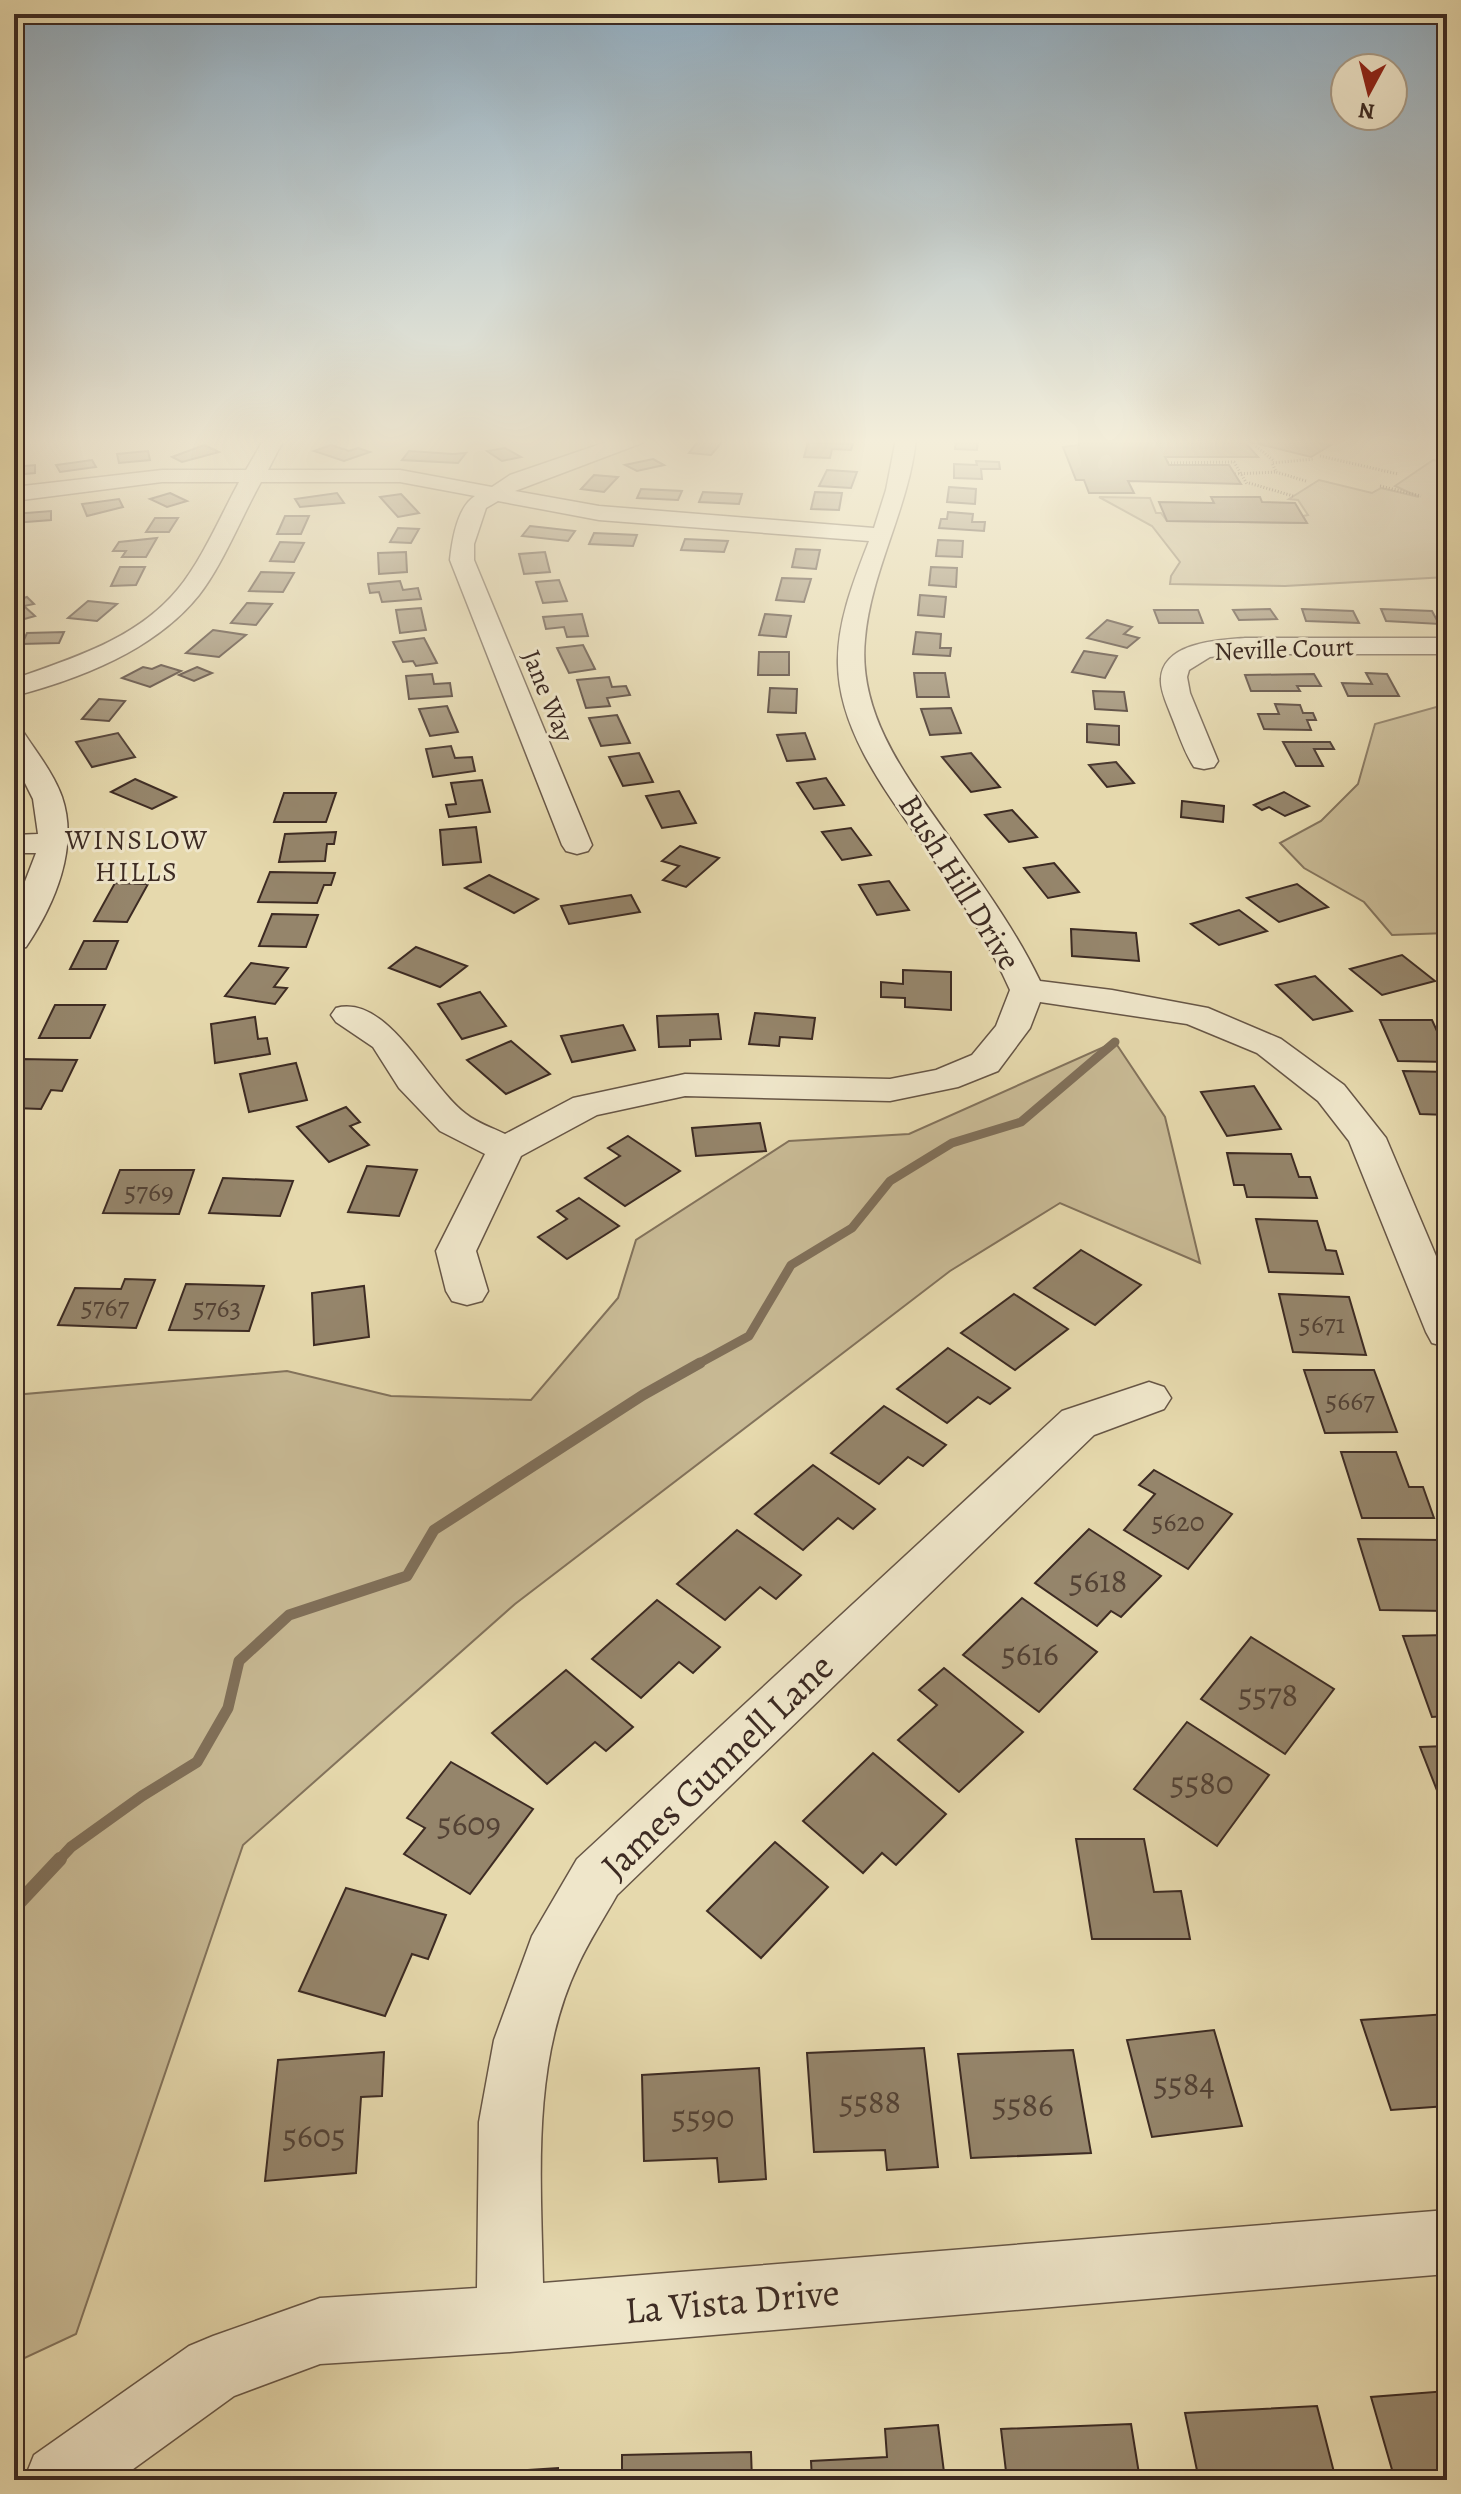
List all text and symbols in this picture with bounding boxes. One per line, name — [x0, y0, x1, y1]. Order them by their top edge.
north arrow — [1329, 52, 1409, 132]
text: N — [1357, 95, 1376, 127]
street label: Neville Court — [1214, 629, 1355, 669]
street label: Jane Way — [514, 645, 582, 748]
street label: Bush Hill Drive — [889, 786, 1031, 978]
district label: WINSLOW HILLS — [64, 821, 209, 891]
house number: 5769 — [124, 1173, 174, 1211]
house number: 5767 — [81, 1288, 129, 1326]
house number: 5763 — [193, 1289, 241, 1327]
house number: 5671 — [1299, 1305, 1345, 1343]
house number: 5667 — [1325, 1382, 1375, 1420]
house number: 5620 — [1151, 1503, 1205, 1541]
house number: 5618 — [1069, 1557, 1127, 1604]
house number: 5616 — [1001, 1630, 1059, 1677]
street label: James Gunnell Lane — [589, 1641, 845, 1891]
house number: 5578 — [1238, 1671, 1298, 1718]
house number: 5580 — [1170, 1759, 1234, 1806]
house number: 5609 — [437, 1800, 501, 1847]
house number: 5584 — [1153, 2060, 1215, 2107]
house number: 5588 — [839, 2078, 901, 2125]
house number: 5586 — [992, 2081, 1054, 2128]
house number: 5590 — [672, 2093, 734, 2140]
house number: 5605 — [282, 2112, 346, 2159]
street label: La Vista Drive — [623, 2266, 841, 2336]

